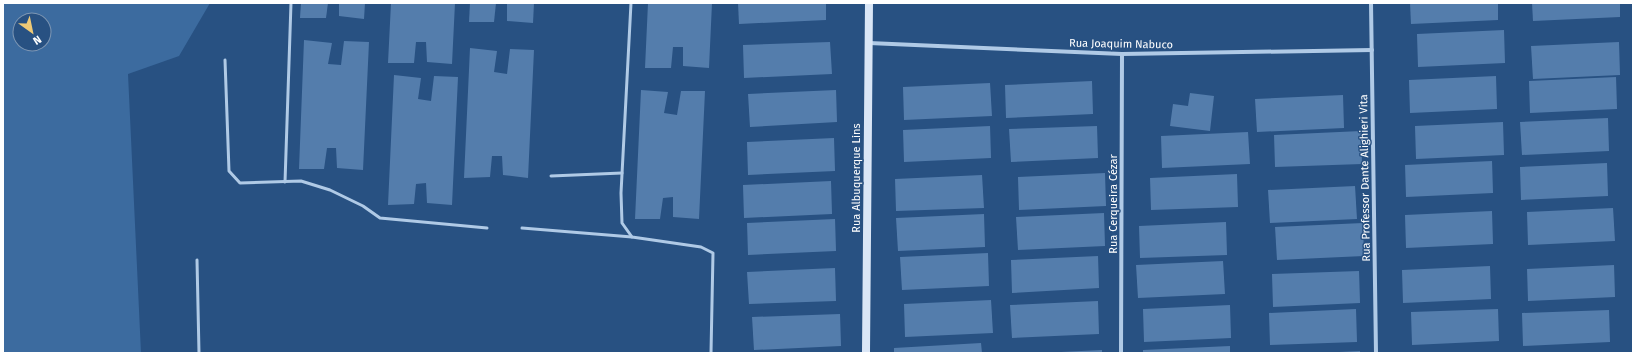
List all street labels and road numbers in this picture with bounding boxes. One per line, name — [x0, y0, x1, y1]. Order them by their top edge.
street label: Rua Joaquim Nabuco — [1069, 37, 1173, 51]
street label: Rua Professor Dante Alighieri Vita — [1357, 94, 1373, 262]
street label: Rua Albuquerque Lins — [850, 123, 863, 233]
street label: Rua Cerqueira Cézar — [1107, 154, 1120, 254]

